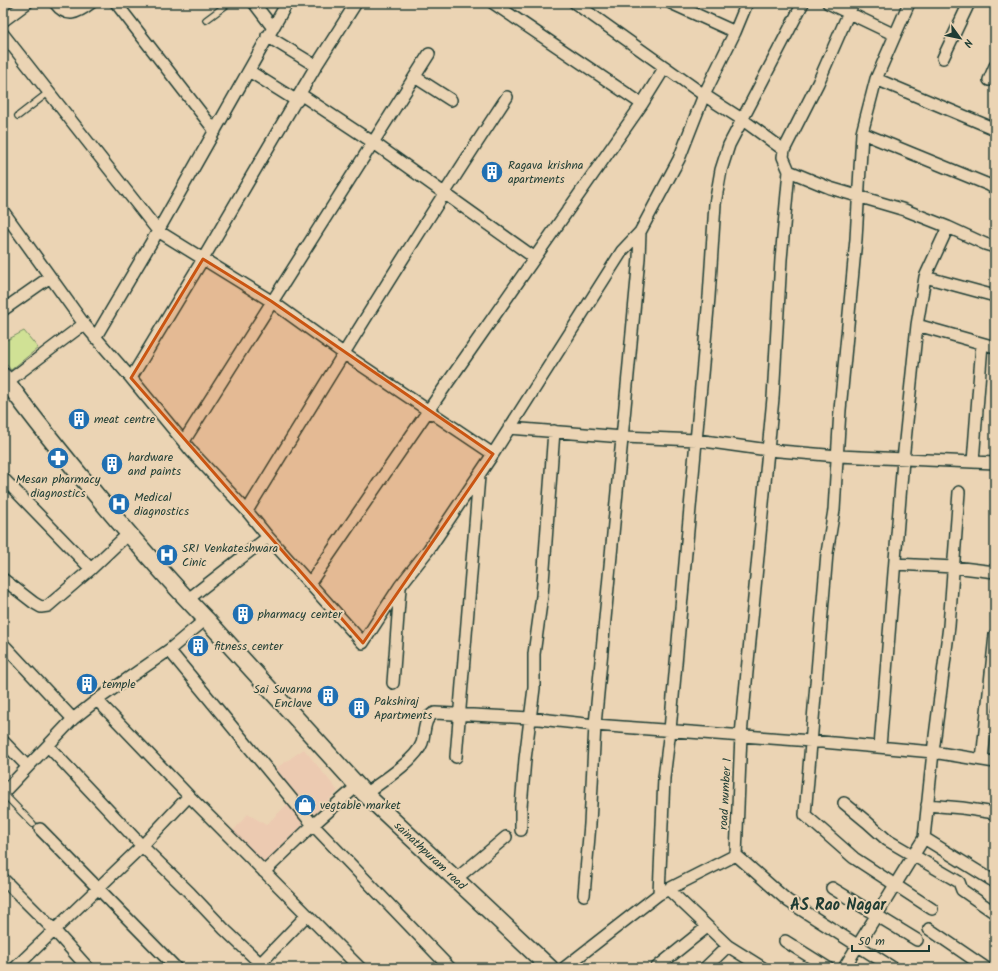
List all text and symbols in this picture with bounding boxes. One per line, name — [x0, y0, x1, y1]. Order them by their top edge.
north arrow — [940, 18, 980, 58]
text: N — [958, 35, 977, 51]
place label: Ragava krishna apartments — [508, 156, 584, 189]
building icon: Ragava krishna apartments — [479, 159, 505, 185]
building icon: meat centre — [66, 406, 92, 432]
place label: meat centre — [94, 410, 156, 429]
pharmacy icon: Mesan pharmacy diagnostics — [45, 445, 71, 471]
place label: hardware and paints — [128, 448, 181, 481]
building icon: hardware and paints — [99, 451, 125, 477]
place label: Mesan pharmacy diagnostics — [16, 470, 101, 503]
place label: Medical diagnostics — [134, 488, 189, 521]
hospital icon: Medical diagnostics — [106, 491, 132, 517]
place label: SRI Venkateshwara Cinic — [182, 539, 279, 572]
hospital icon: SRI Venkateshwara Cinic — [154, 542, 180, 568]
building icon: pharmacy center — [230, 601, 256, 627]
place label: pharmacy center — [257, 605, 343, 624]
building icon: fitness center — [185, 633, 211, 659]
place label: fitness center — [214, 637, 284, 656]
building icon: temple — [74, 671, 100, 697]
place label: temple — [102, 675, 136, 694]
place label: Sai Suvarna Enclave — [253, 680, 313, 713]
building icon: Sai Suvarna Enclave — [315, 683, 341, 709]
place label: Pakshiraj Apartments — [374, 692, 432, 725]
building icon: Pakshiraj Apartments — [346, 695, 372, 721]
street label: road number 1 — [714, 757, 737, 830]
shop icon: vegtable market — [292, 792, 318, 818]
place label: vegtable market — [320, 796, 401, 815]
street label: sainathpuram road — [389, 817, 471, 895]
district label: AS Rao Nagar — [790, 893, 887, 918]
scale bar — [852, 927, 929, 953]
text: 50 m — [858, 932, 885, 951]

